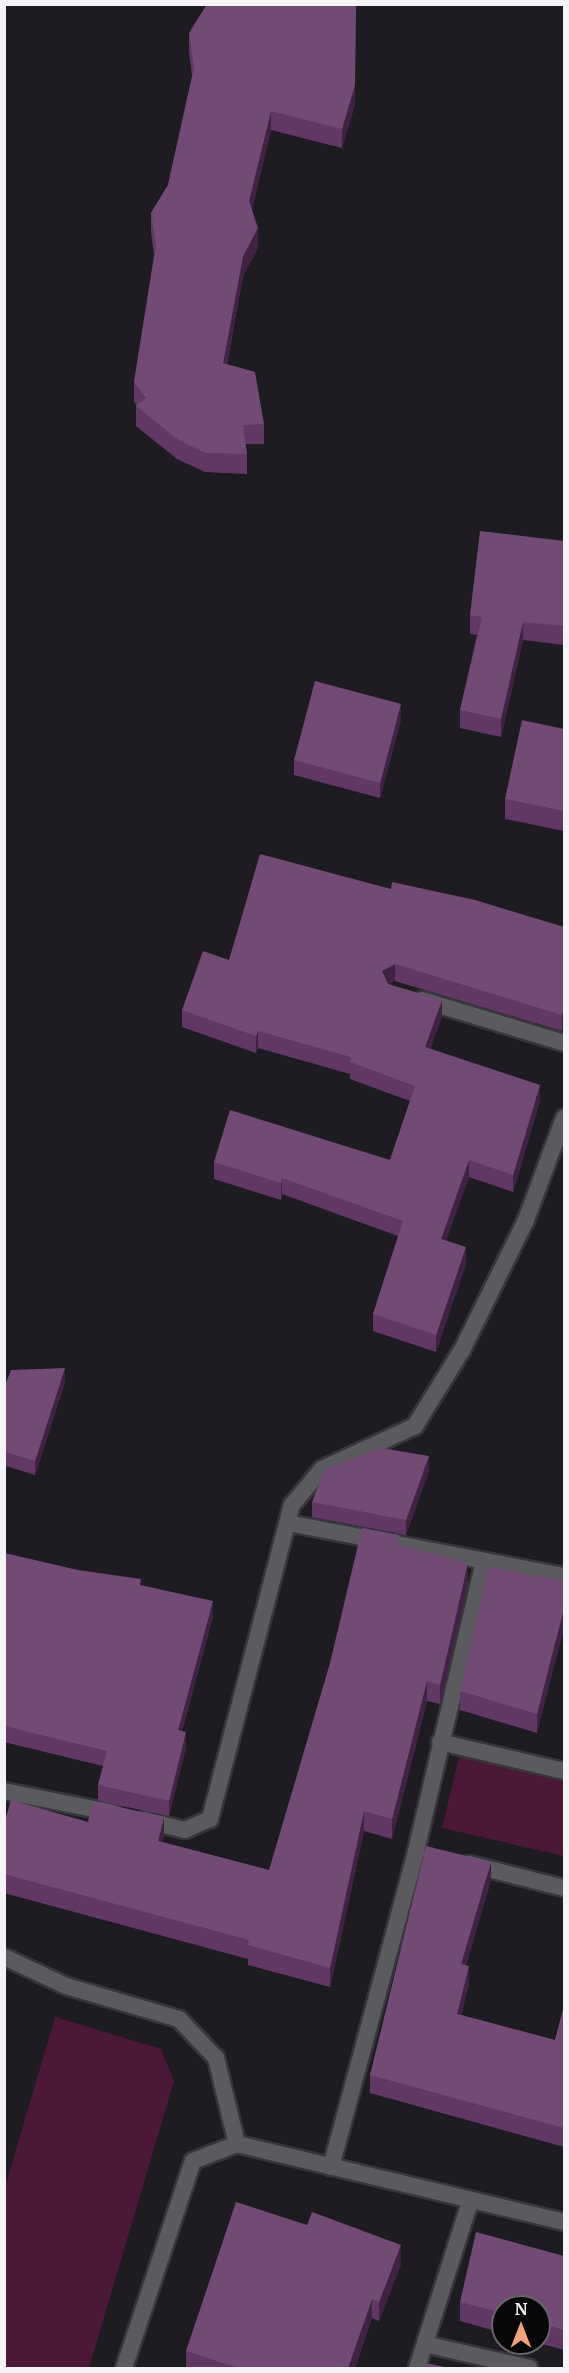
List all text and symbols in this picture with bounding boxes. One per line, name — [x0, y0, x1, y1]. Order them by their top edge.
north arrow — [491, 2295, 551, 2355]
text: N — [515, 2299, 527, 2319]

